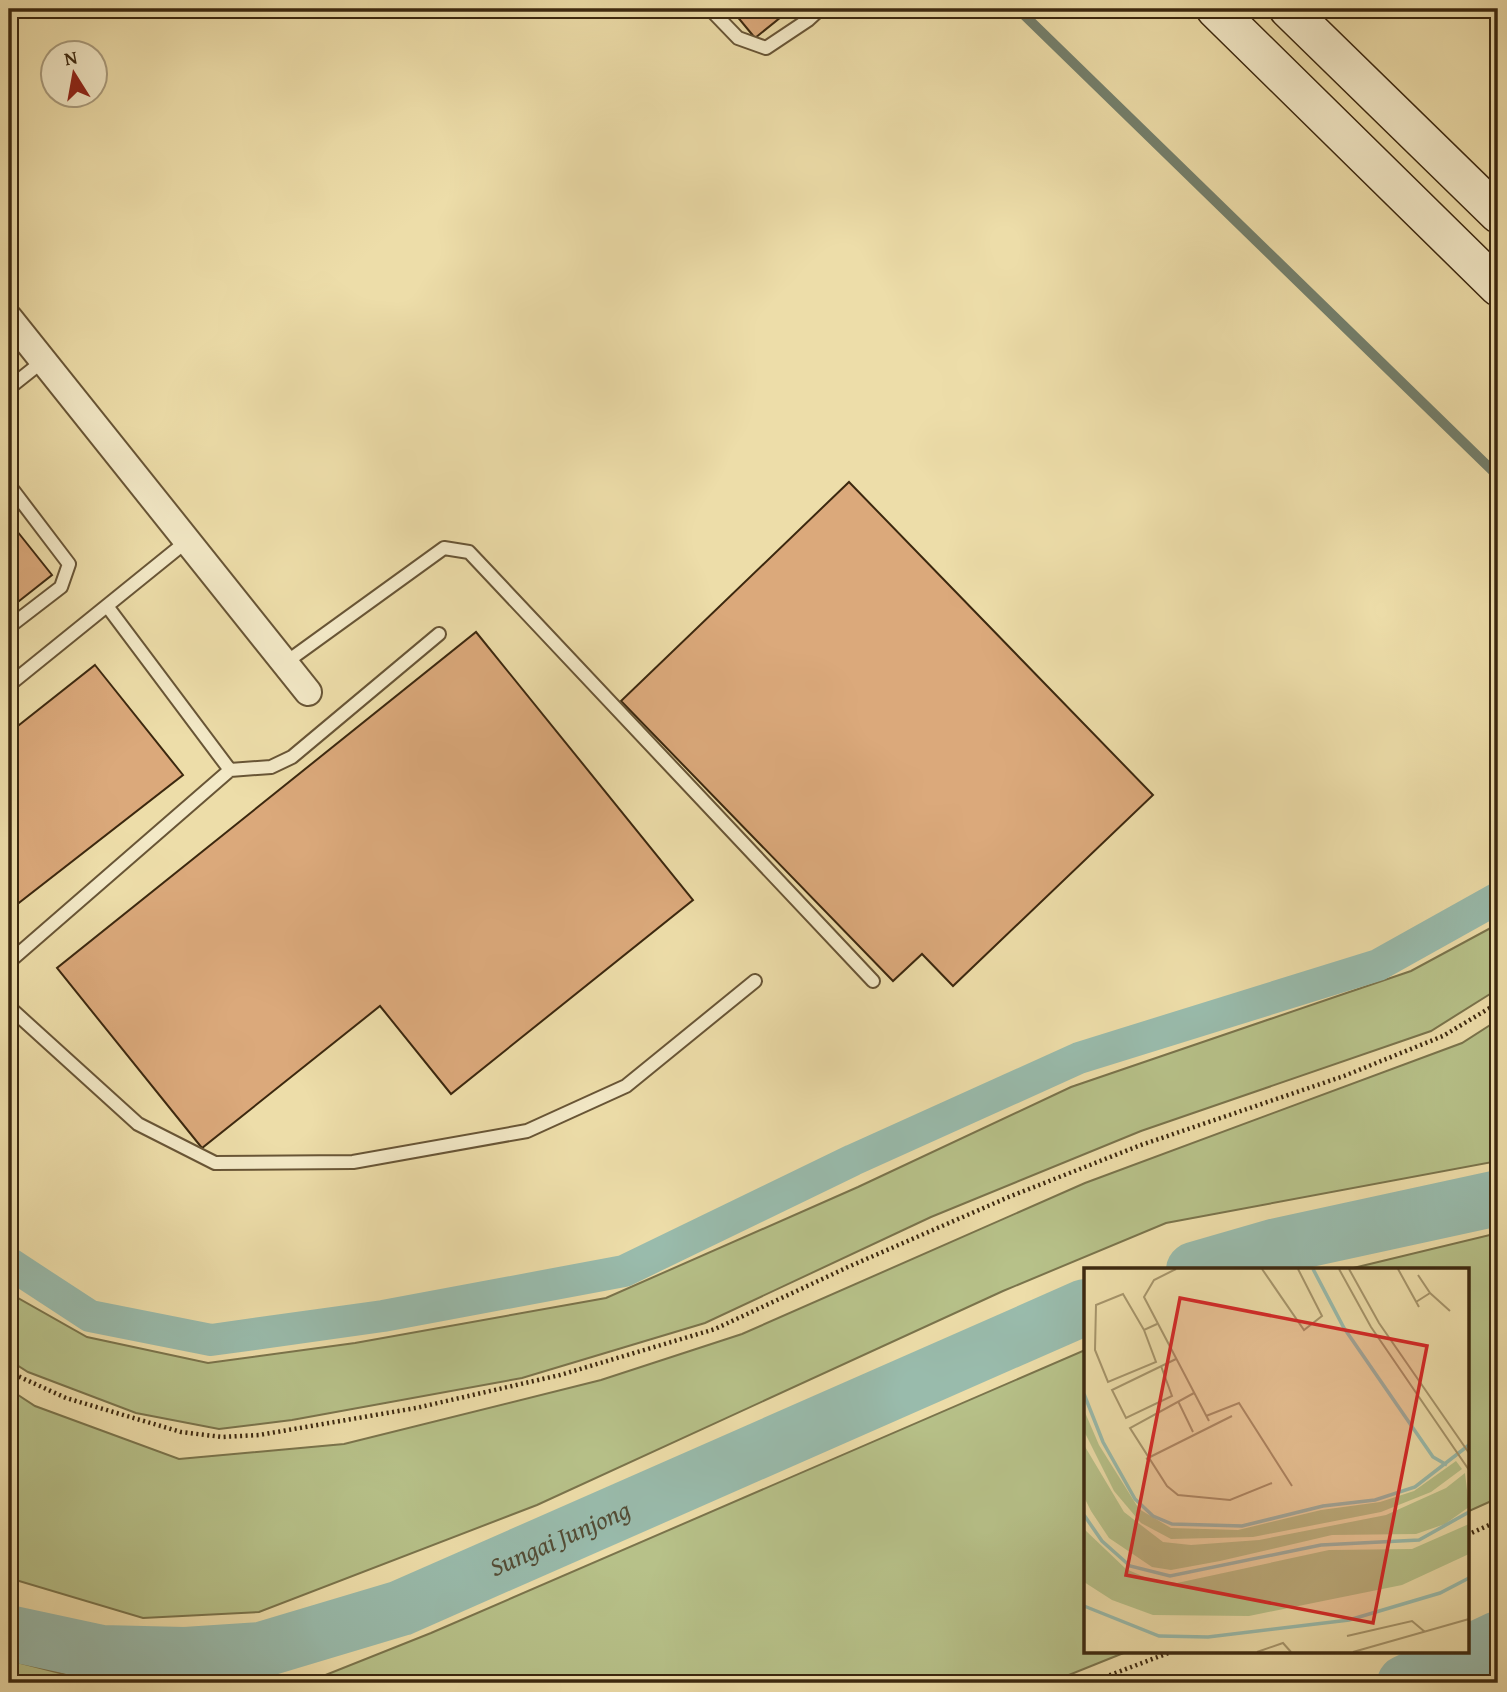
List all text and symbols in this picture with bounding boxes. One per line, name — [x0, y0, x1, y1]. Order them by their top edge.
north arrow — [38, 38, 108, 108]
text: N — [62, 42, 80, 72]
inset map — [1084, 1268, 1468, 1654]
water label: Sungai Junjong — [483, 1489, 637, 1586]

